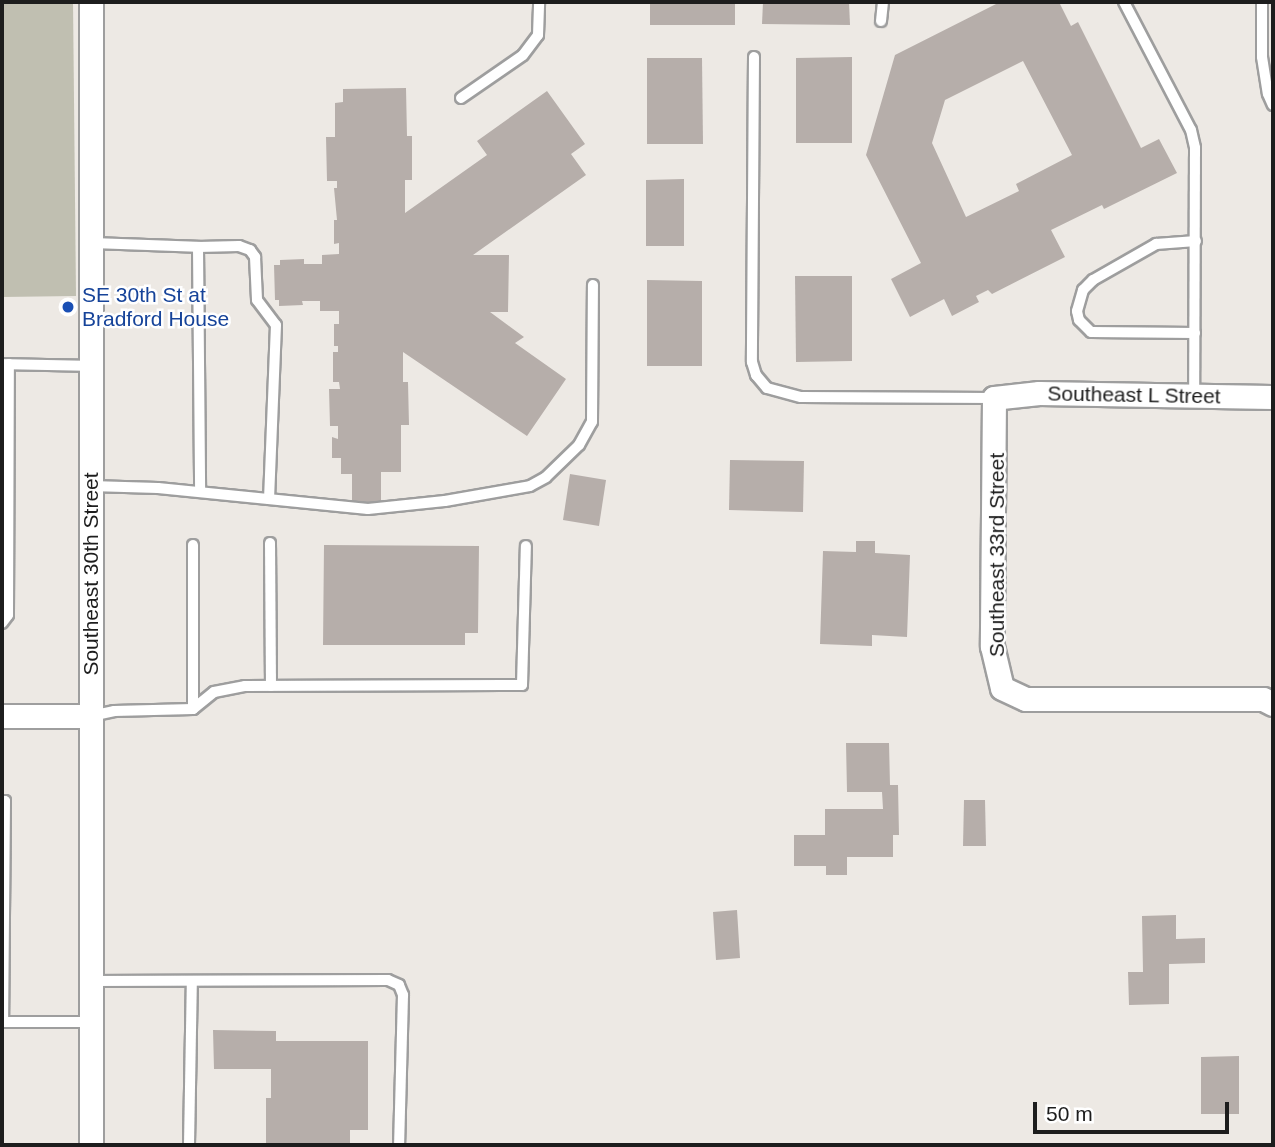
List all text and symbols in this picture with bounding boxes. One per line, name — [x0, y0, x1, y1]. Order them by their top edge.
place label: SE 30th St at Bradford House — [82, 282, 229, 332]
marker: SE 30th St at Bradford House — [60, 299, 76, 315]
street label: Southeast L Street — [1047, 381, 1221, 409]
street label: Southeast 33rd Street — [984, 453, 1010, 657]
street label: Southeast 30th Street — [78, 472, 104, 676]
scale bar — [1037, 1088, 1233, 1132]
text: 50 m — [1046, 1102, 1093, 1125]

